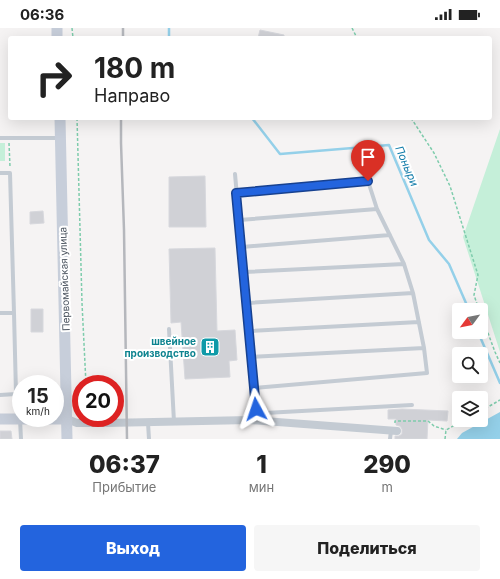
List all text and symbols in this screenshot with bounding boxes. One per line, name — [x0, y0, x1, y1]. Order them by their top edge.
text: 06:36 — [20, 5, 64, 24]
text: 180 m — [94, 51, 175, 85]
icon: right — [28, 52, 80, 104]
text: Направо — [94, 85, 170, 106]
pin — [351, 140, 385, 181]
water label: Поныри — [392, 144, 422, 189]
icon: arrive — [357, 146, 379, 168]
street label: Первомайская улица — [56, 227, 72, 331]
north arrow — [452, 303, 488, 339]
map controls — [452, 303, 488, 427]
place label: швейное производство — [124, 335, 196, 359]
building icon: швейное производство — [199, 336, 221, 358]
button: search — [452, 347, 488, 383]
speed limit sign: 20 — [72, 375, 124, 427]
text: 15 — [27, 384, 49, 408]
position arrow — [235, 388, 277, 430]
button: layers — [452, 391, 488, 427]
text: km/h — [26, 405, 50, 417]
text: 06:37 — [89, 450, 160, 479]
text: 1 — [256, 450, 267, 479]
text: 290 — [363, 450, 411, 479]
text: Прибытие — [92, 479, 156, 495]
text: мин — [249, 479, 274, 495]
text: m — [381, 479, 393, 495]
button: Выход — [20, 525, 246, 571]
button: Поделиться — [254, 525, 480, 571]

